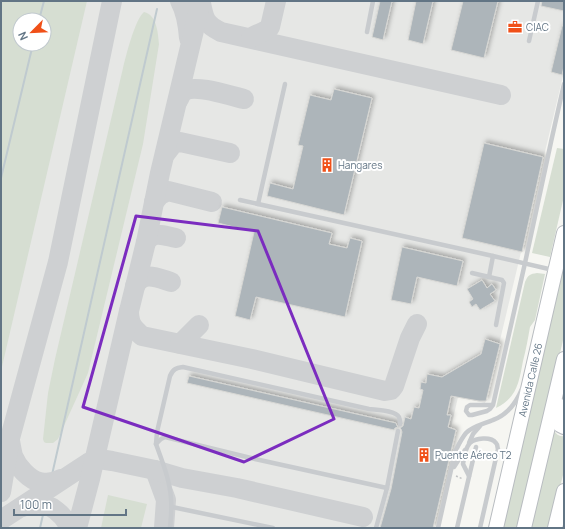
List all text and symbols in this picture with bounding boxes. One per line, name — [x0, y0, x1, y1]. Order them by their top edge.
north arrow — [12, 12, 52, 52]
office icon: CIAC — [507, 19, 523, 35]
place label: CIAC — [526, 20, 549, 34]
text: N — [14, 30, 31, 43]
building icon: Hangares — [319, 157, 335, 173]
place label: Hangares — [338, 158, 382, 172]
street label: Avenida Calle 26 — [515, 342, 545, 418]
building icon: Puente Aéreo T2 — [416, 447, 432, 463]
place label: Puente Aéreo T2 — [435, 448, 512, 462]
scale bar — [14, 491, 126, 517]
text: 100 m — [20, 496, 52, 513]

